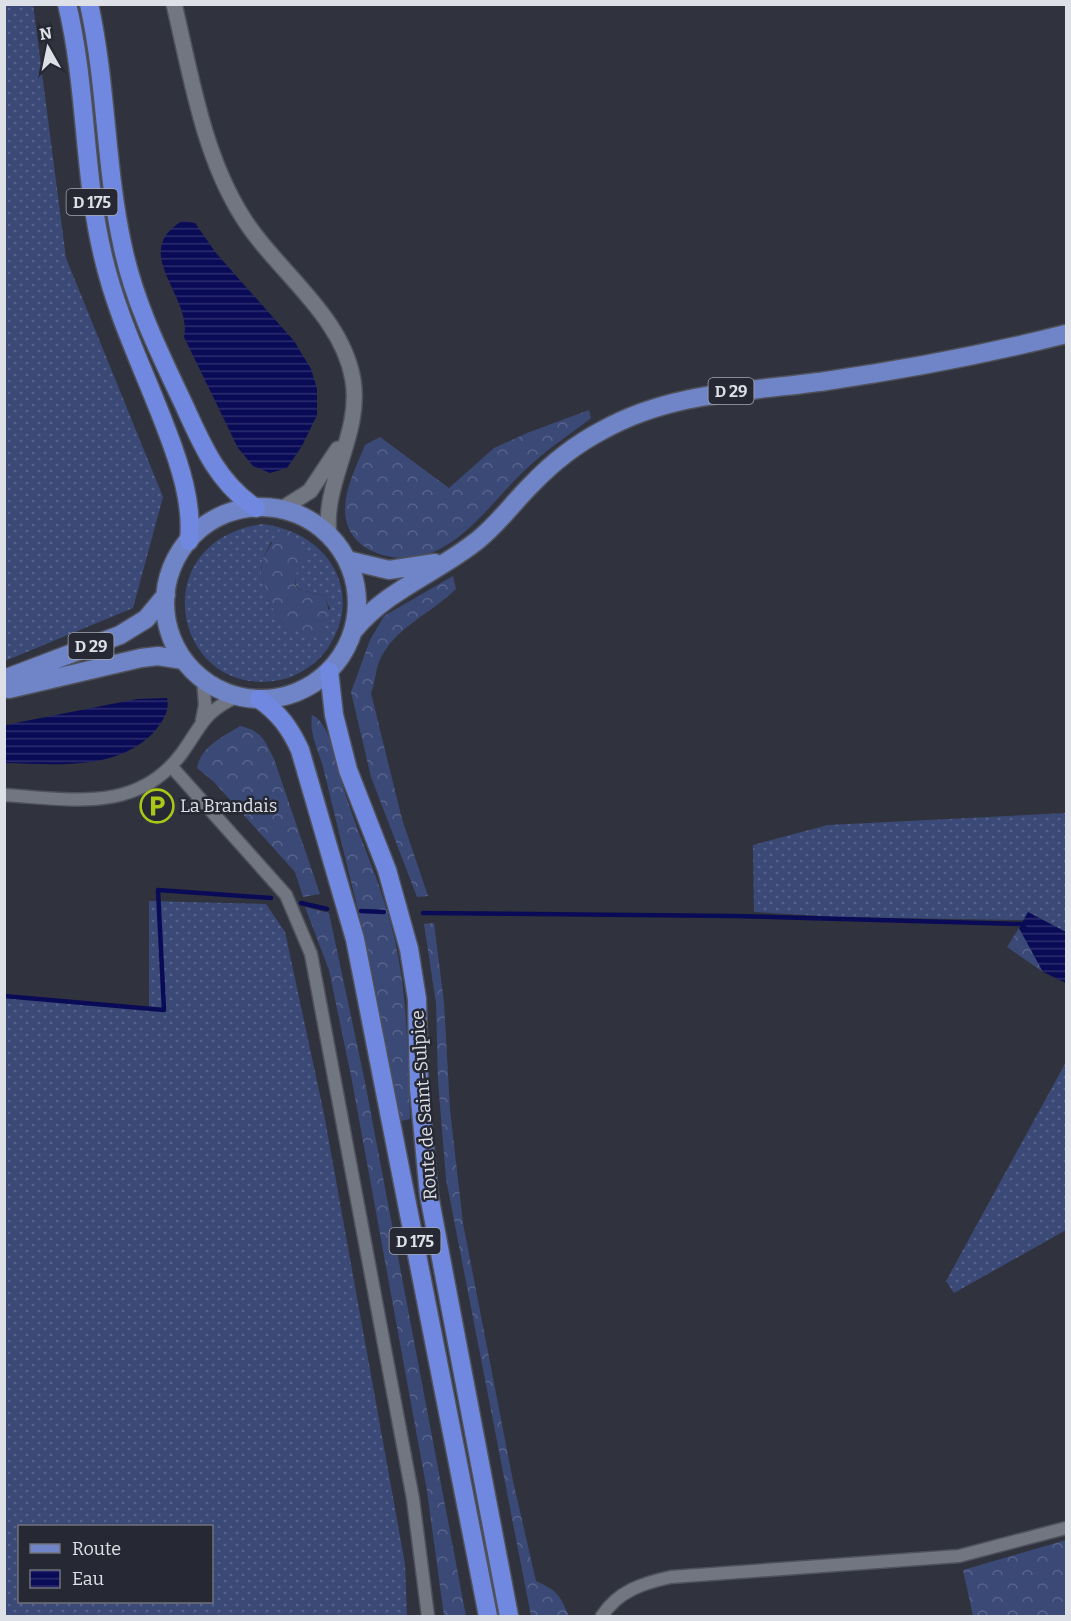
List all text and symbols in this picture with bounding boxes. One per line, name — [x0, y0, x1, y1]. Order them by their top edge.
north arrow — [18, 18, 78, 78]
text: N — [38, 23, 53, 44]
road number: D 175 — [66, 189, 118, 215]
road number: D 29 — [708, 378, 754, 404]
road number: D 29 — [68, 633, 113, 659]
parking icon: La Brandais — [139, 788, 175, 824]
place label: La Brandais — [180, 795, 277, 817]
street label: Route de Saint-Sulpice — [406, 1009, 442, 1201]
road number: D 175 — [390, 1228, 440, 1254]
legend — [18, 1525, 213, 1603]
text: Route — [72, 1538, 121, 1560]
text: Eau — [72, 1568, 104, 1590]

